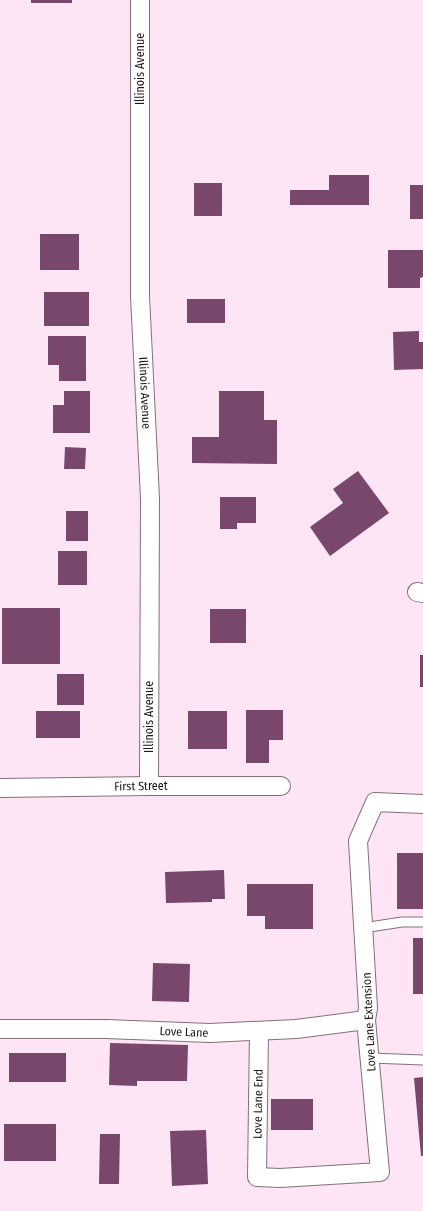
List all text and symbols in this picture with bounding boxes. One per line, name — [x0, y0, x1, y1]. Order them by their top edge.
street label: Illinois Avenue — [133, 33, 147, 105]
street label: Illinois Avenue — [136, 356, 154, 429]
street label: Illinois Avenue — [142, 681, 156, 753]
street label: First Street — [114, 779, 168, 793]
street label: Love Lane Extension — [359, 972, 379, 1072]
street label: Love Lane — [159, 1024, 209, 1040]
street label: Love Lane End — [250, 1069, 266, 1139]

